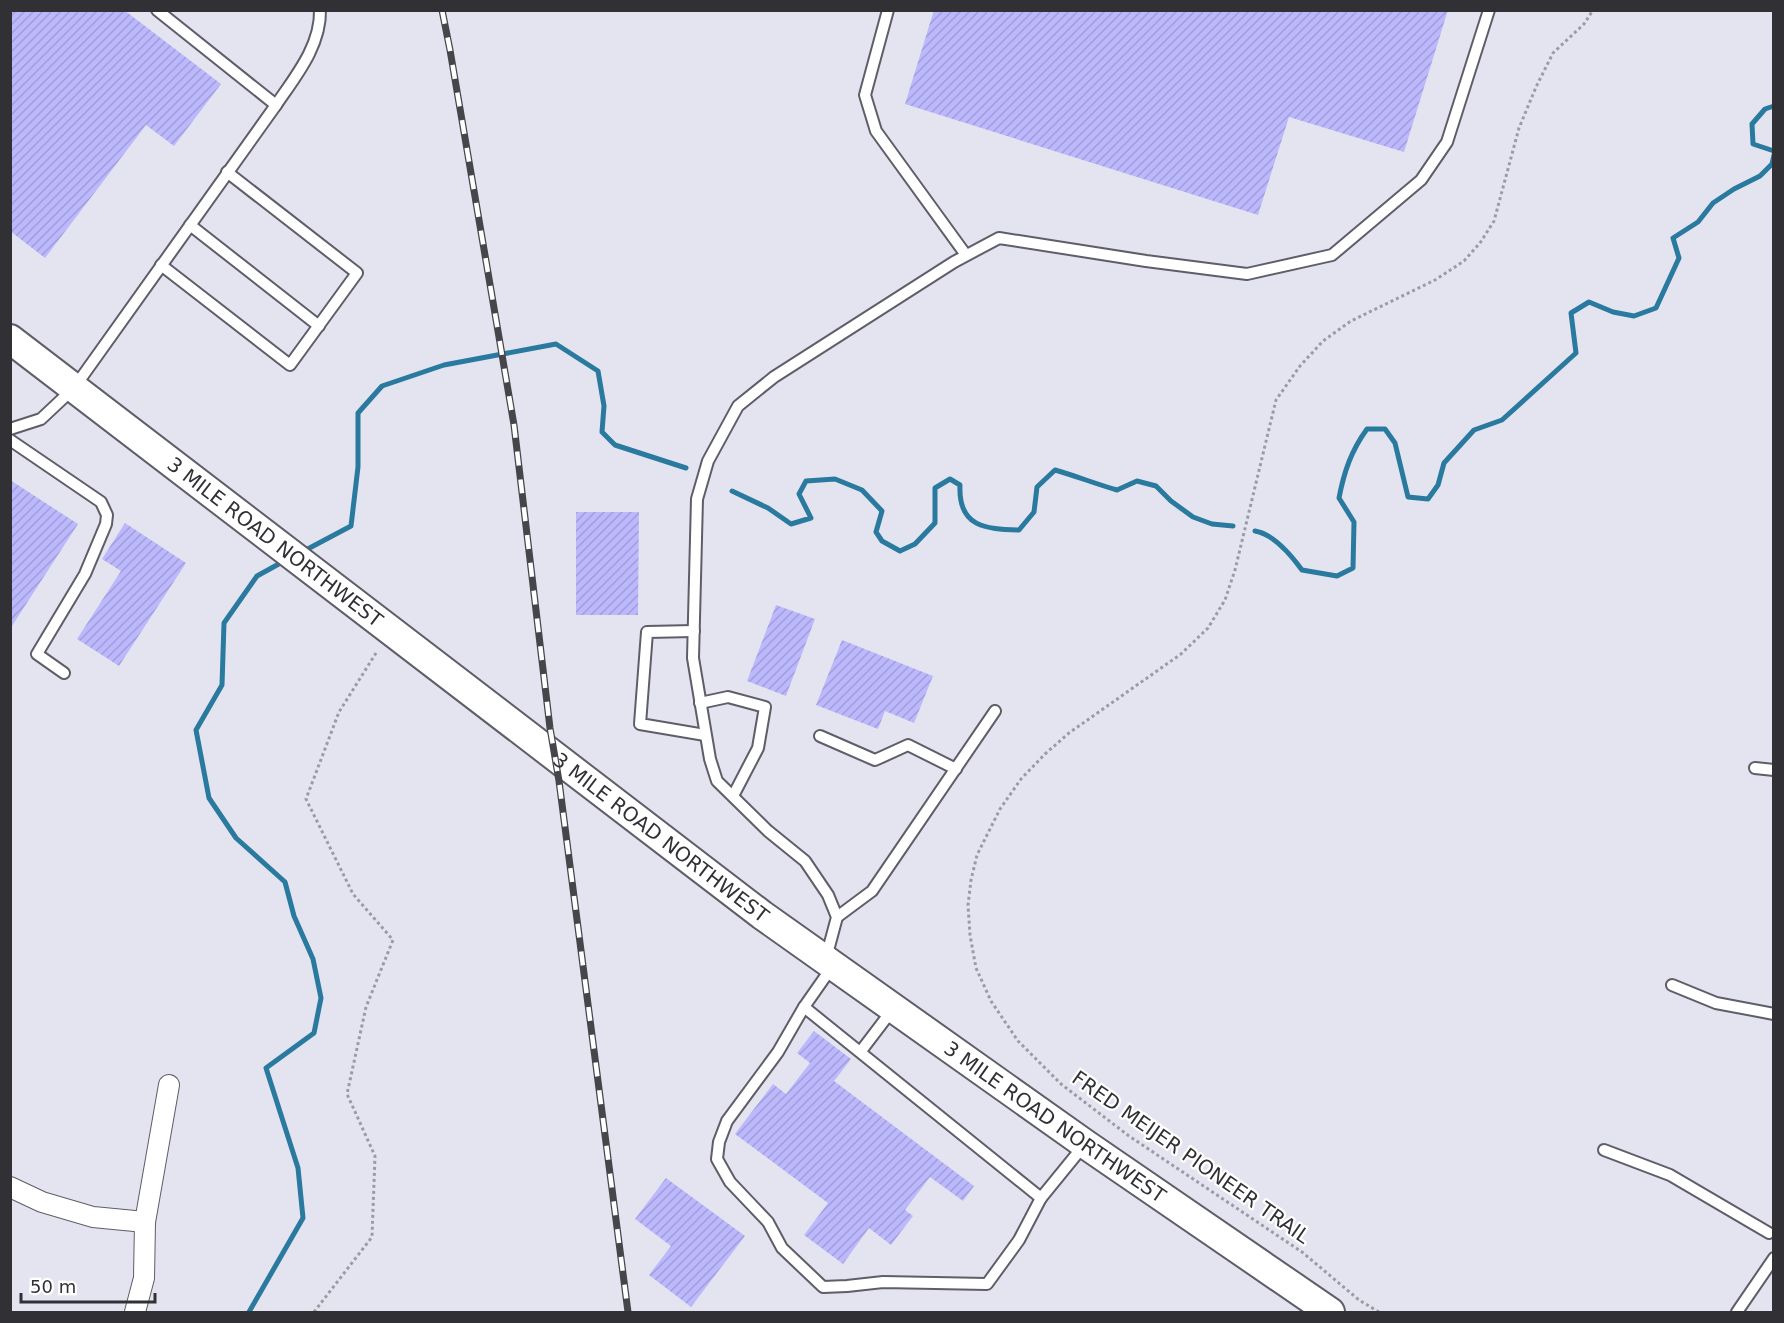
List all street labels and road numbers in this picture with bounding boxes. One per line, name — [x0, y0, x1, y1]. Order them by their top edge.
street label: 3 MILE ROAD NORTHWEST — [163, 452, 388, 633]
street label: 3 MILE ROAD NORTHWEST — [549, 748, 774, 928]
street label: 3 MILE ROAD NORTHWEST — [940, 1036, 1171, 1208]
street label: FRED MEIJER PIONEER TRAIL — [1068, 1066, 1315, 1249]

